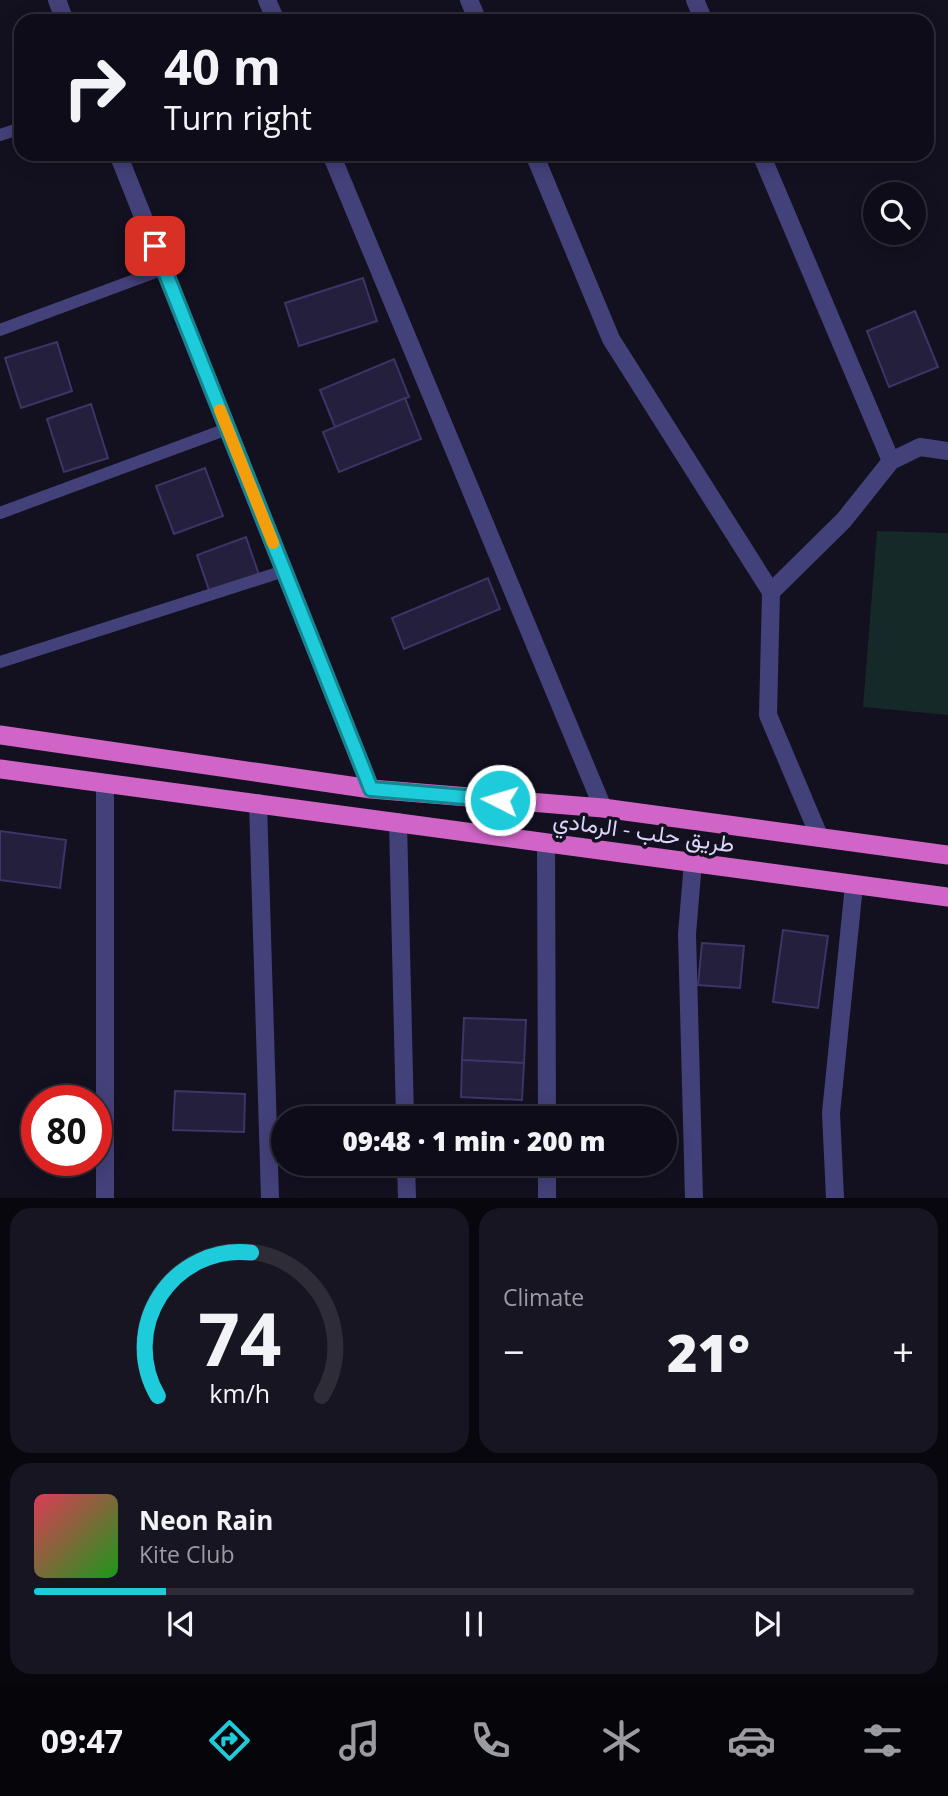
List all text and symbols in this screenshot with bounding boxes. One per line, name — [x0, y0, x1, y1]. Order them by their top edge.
text: 40 m — [164, 33, 281, 99]
icon: right — [49, 42, 140, 133]
text: Turn right — [164, 96, 312, 139]
map controls — [863, 182, 926, 245]
button: search — [863, 182, 926, 245]
pin — [125, 216, 185, 276]
icon: arrive — [136, 227, 174, 265]
position arrow — [463, 763, 537, 837]
street label: طريق حلب - الرمادي — [551, 802, 737, 864]
speed limit sign: 80 — [21, 1085, 112, 1176]
text: 09:48 · 1 min · 200 m — [343, 1123, 605, 1159]
text: Climate — [503, 1281, 584, 1313]
text: 74 — [198, 1289, 281, 1388]
text: 21° — [667, 1316, 750, 1387]
text: − — [503, 1325, 525, 1377]
text: + — [892, 1325, 914, 1377]
text: km/h — [209, 1376, 270, 1410]
text: Neon Rain — [139, 1502, 273, 1538]
text: Kite Club — [139, 1538, 234, 1570]
icon: previous — [162, 1605, 200, 1643]
icon: pause — [455, 1605, 493, 1643]
icon: next — [748, 1605, 786, 1643]
icon: directions — [205, 1716, 254, 1765]
icon: music — [335, 1716, 384, 1765]
icon: phone — [466, 1716, 515, 1765]
icon: climate — [597, 1716, 646, 1765]
icon: car — [727, 1716, 776, 1765]
icon: filters — [858, 1716, 907, 1765]
text: 09:47 — [41, 1719, 123, 1762]

